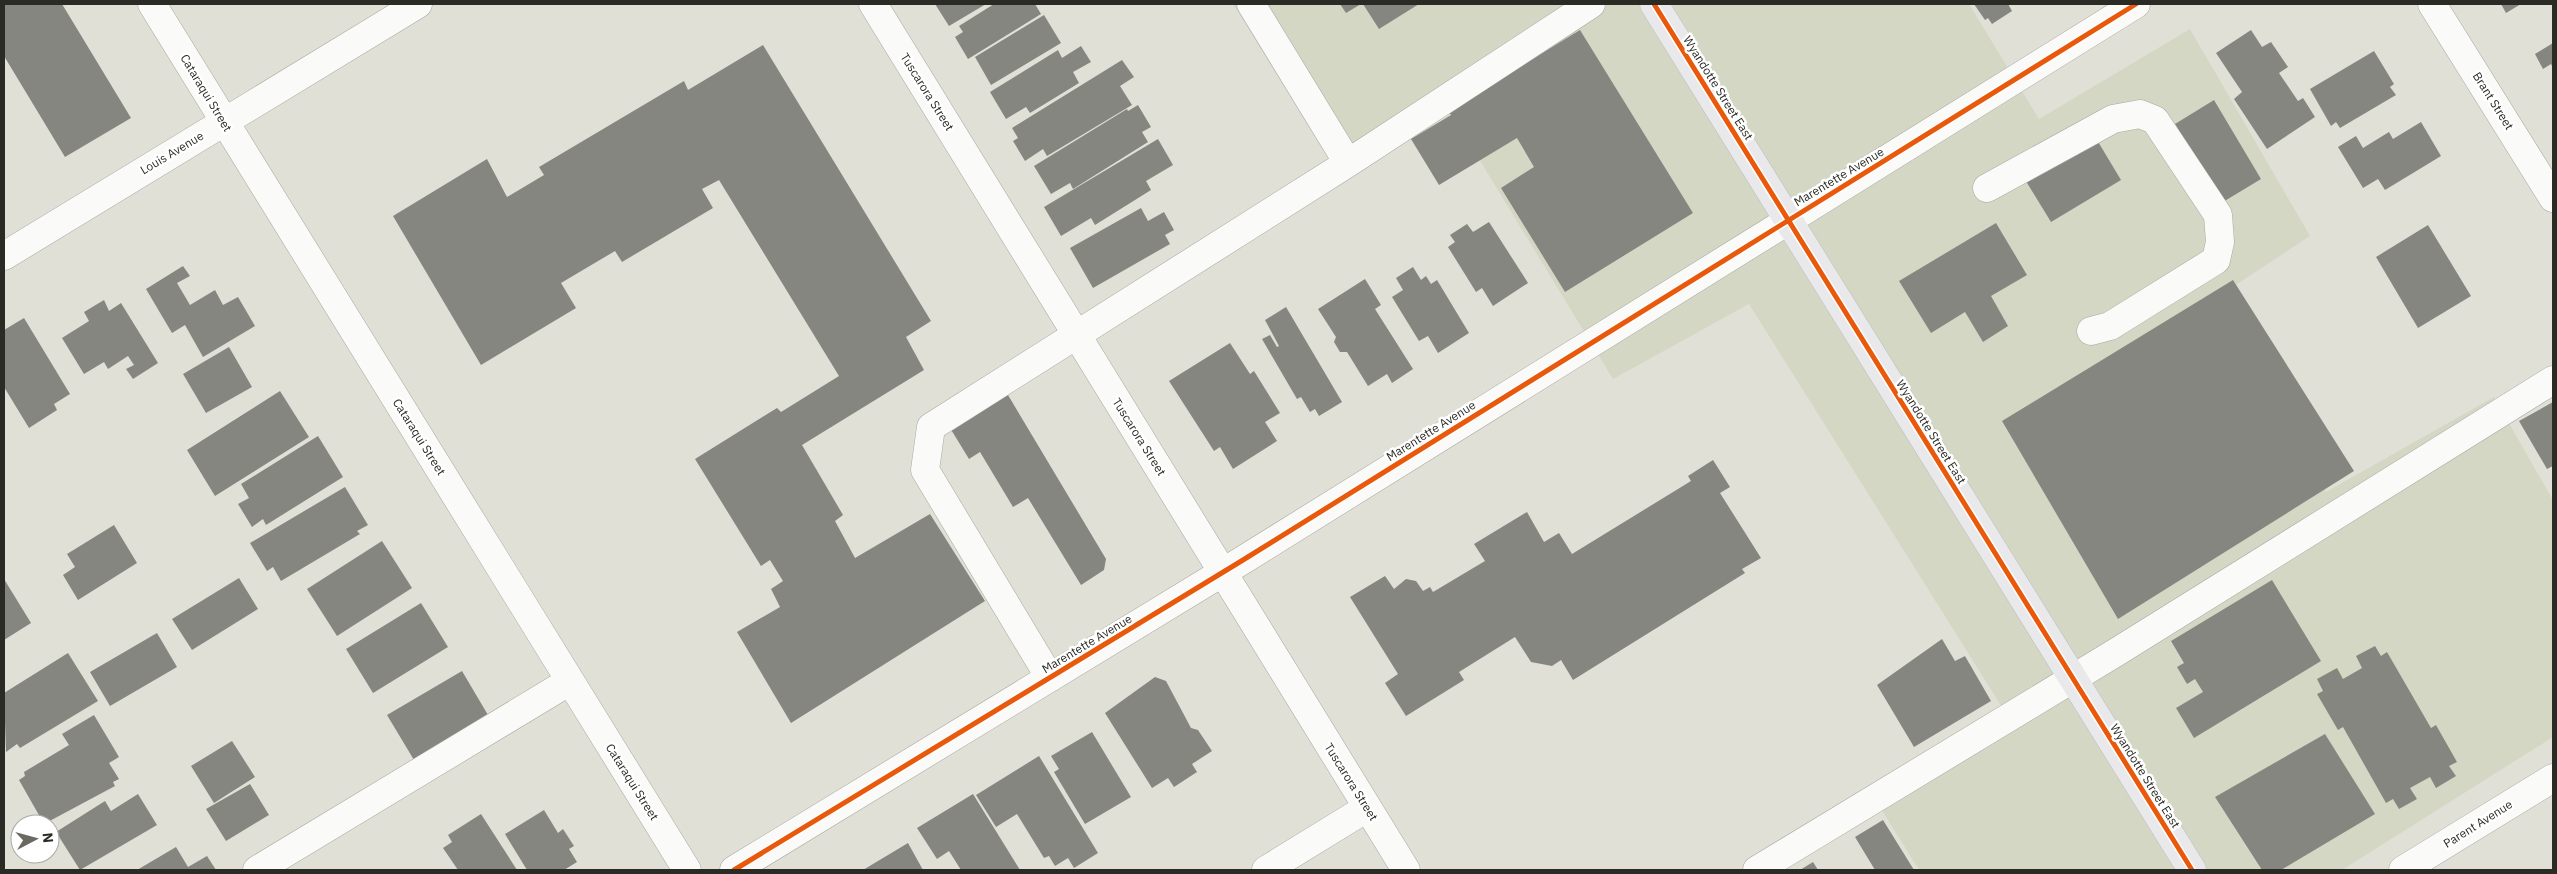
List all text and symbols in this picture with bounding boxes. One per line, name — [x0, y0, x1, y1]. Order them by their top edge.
street label: Wyandotte Street East — [1680, 33, 1757, 143]
street label: Tuscarora Street — [897, 50, 957, 133]
street label: Cataraqui Street — [177, 51, 235, 134]
street label: Brant Street — [2470, 69, 2517, 132]
street label: Louis Avenue — [137, 128, 206, 177]
street label: Marentette Avenue — [1791, 144, 1887, 209]
street label: Wyandotte Street East — [1893, 377, 1970, 487]
street label: Tuscarora Street — [1109, 395, 1169, 478]
street label: Cataraqui Street — [390, 396, 449, 478]
street label: Marentette Avenue — [1383, 397, 1478, 464]
street label: Marentette Avenue — [1039, 611, 1135, 676]
street label: Wyandotte Street East — [2107, 721, 2184, 831]
street label: Tuscarora Street — [1321, 740, 1381, 823]
street label: Cataraqui Street — [603, 741, 662, 823]
street label: Parent Avenue — [2441, 796, 2515, 851]
north arrow — [10, 814, 60, 864]
text: N — [38, 832, 57, 844]

